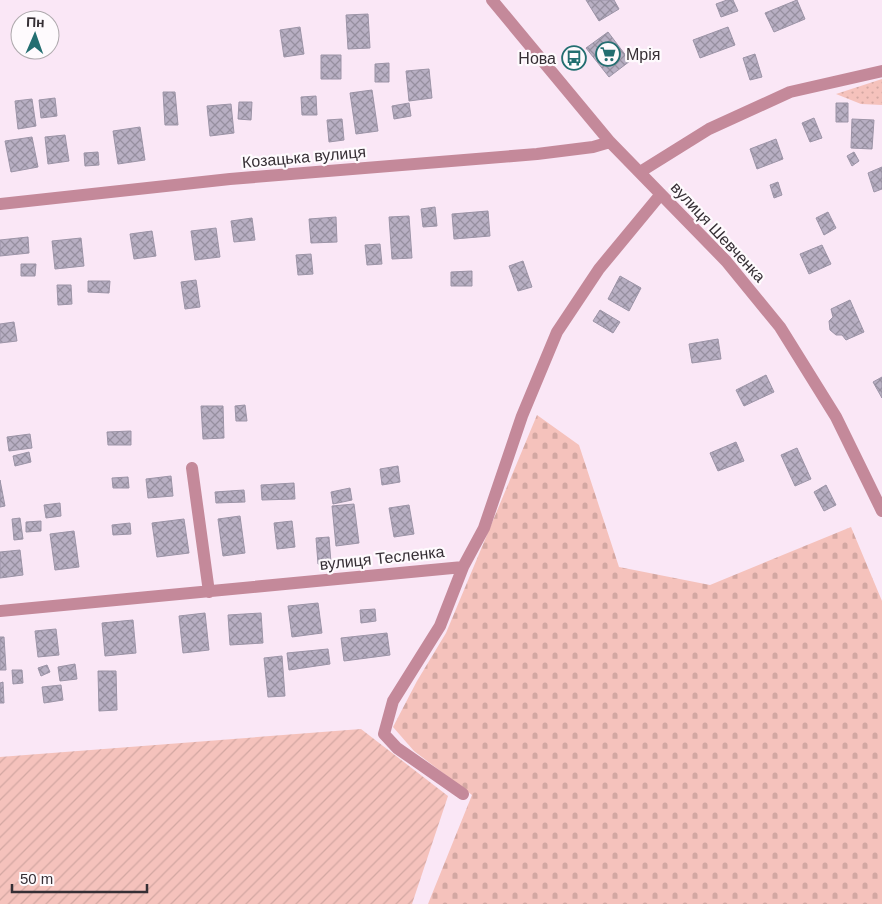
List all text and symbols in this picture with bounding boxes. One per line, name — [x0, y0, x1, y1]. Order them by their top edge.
north arrow — [10, 10, 60, 60]
text: Пн — [26, 14, 45, 30]
supermarket icon: Мрія — [595, 41, 621, 67]
bus stop icon: Нова — [561, 45, 587, 71]
place label: Мрія — [626, 46, 660, 63]
place label: Нова — [518, 50, 556, 67]
street label: Козацька вулиця — [241, 143, 367, 171]
street label: вулиця Шевченка — [667, 179, 769, 285]
street label: вулиця Тесленка — [319, 543, 445, 573]
scale bar — [12, 862, 148, 894]
text: 50 m — [20, 870, 53, 887]

